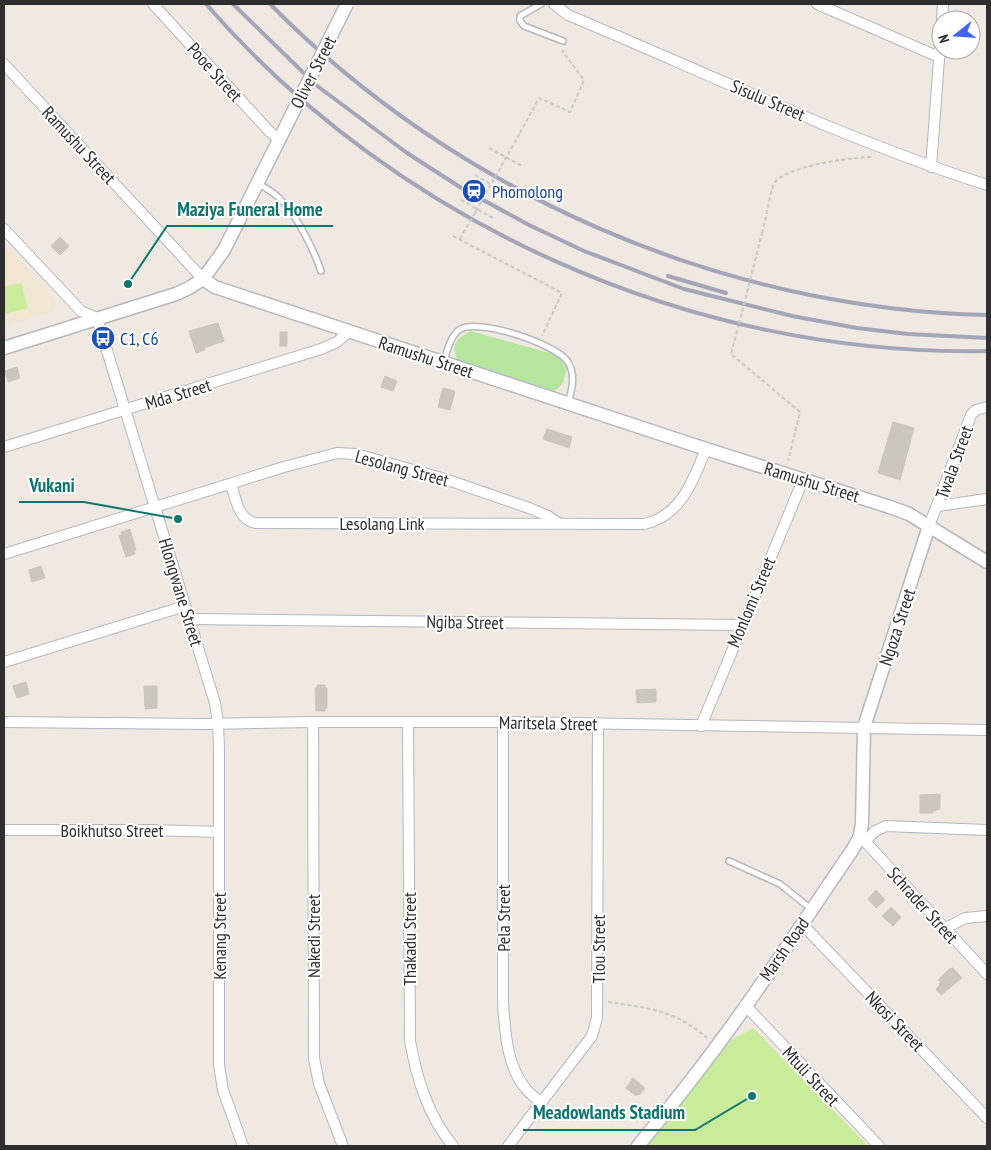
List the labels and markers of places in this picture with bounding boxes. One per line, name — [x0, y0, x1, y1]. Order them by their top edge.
station icon: Phomolong — [461, 178, 487, 204]
place label: Phomolong — [492, 180, 563, 203]
callout: Maziya Funeral Home — [167, 192, 333, 226]
bus stop icon: C1, C6 — [90, 325, 116, 351]
place label: C1, C6 — [120, 327, 159, 350]
callout: Vukani — [19, 468, 84, 502]
callout: Meadowlands Stadium — [523, 1096, 695, 1130]

